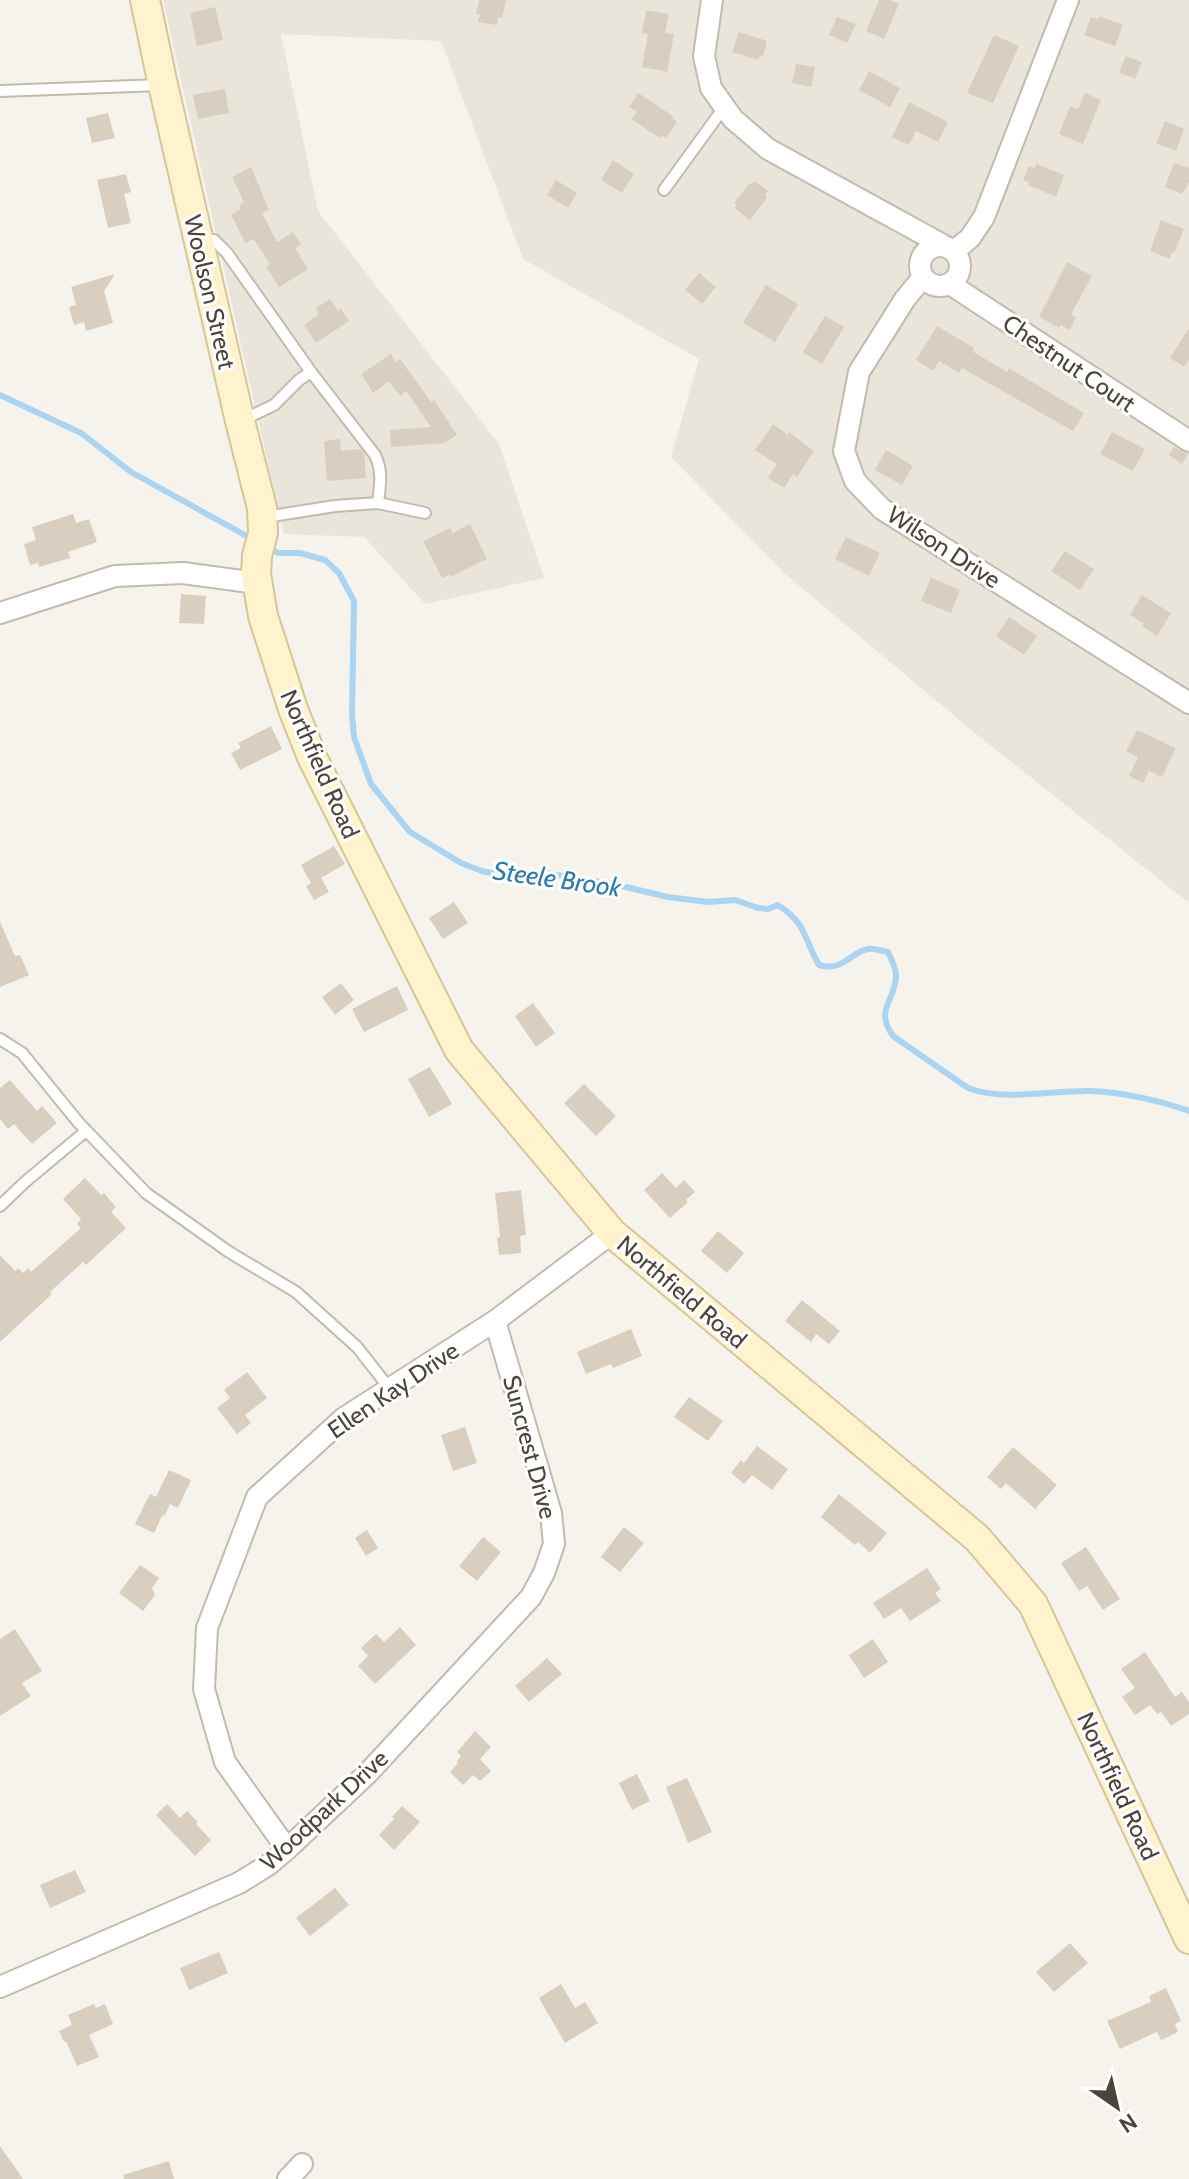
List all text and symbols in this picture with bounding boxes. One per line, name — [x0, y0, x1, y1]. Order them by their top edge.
street label: Woolson Street — [178, 212, 242, 372]
street label: Chestnut Court — [997, 308, 1141, 418]
street label: Wilson Drive — [882, 500, 1006, 594]
street label: Northfield Road — [274, 685, 366, 843]
water label: Steele Brook — [491, 854, 624, 904]
street label: Northfield Road — [611, 1229, 753, 1355]
street label: Ellen Kay Drive — [322, 1336, 464, 1444]
street label: Suncrest Drive — [497, 1372, 563, 1522]
street label: Northfield Road — [1071, 1707, 1165, 1865]
street label: Woodpark Drive — [254, 1743, 394, 1877]
north arrow — [1077, 2067, 1157, 2147]
text: N — [1114, 2108, 1142, 2139]

